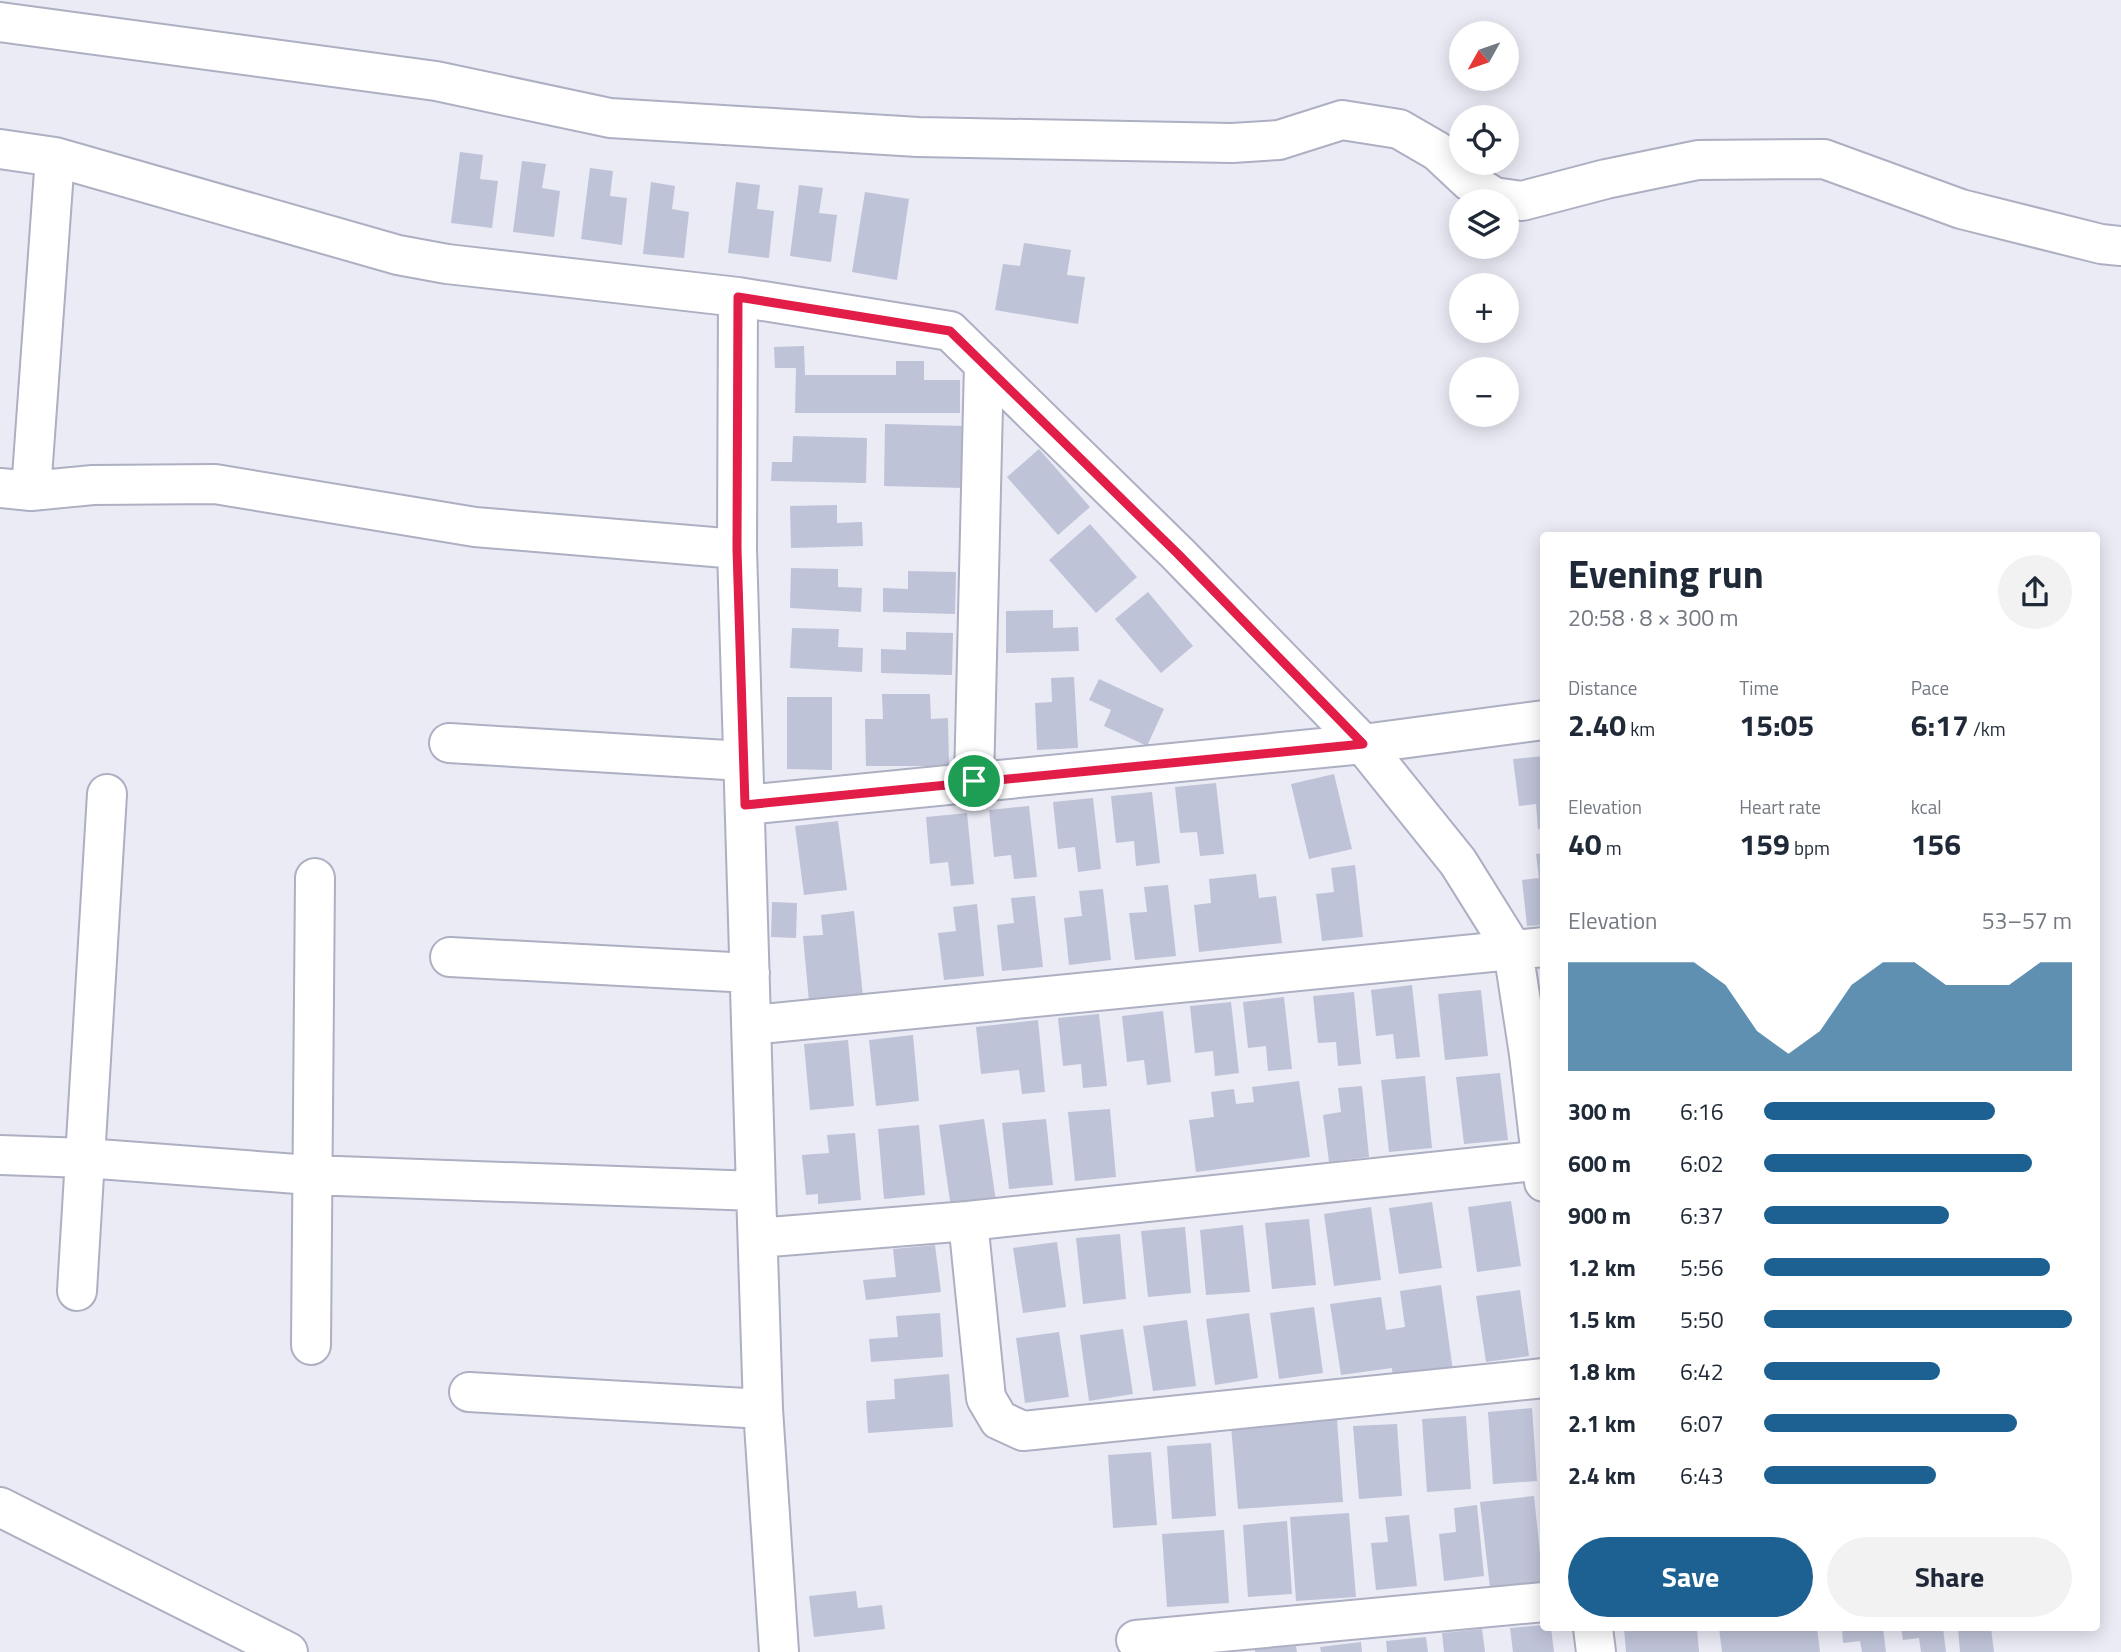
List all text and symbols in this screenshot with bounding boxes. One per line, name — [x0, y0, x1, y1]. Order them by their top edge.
north arrow — [1449, 21, 1519, 91]
map controls — [1449, 21, 1519, 427]
button: locate — [1449, 105, 1519, 175]
button: layers — [1449, 189, 1519, 259]
button: + — [1449, 273, 1519, 343]
button: − — [1449, 357, 1519, 427]
text: Evening run — [1568, 545, 1764, 603]
button: share — [1998, 555, 2072, 629]
text: 20:58 · 8 × 300 m — [1568, 600, 1738, 635]
text: Distance — [1568, 673, 1637, 702]
text: Time — [1739, 673, 1779, 702]
text: Pace — [1911, 673, 1949, 702]
text: 2.40 — [1568, 702, 1626, 748]
text: 15:05 — [1739, 702, 1814, 748]
text: 6:17 — [1911, 702, 1969, 748]
text: km — [1626, 714, 1655, 743]
text: /km — [1969, 714, 2006, 743]
pin — [944, 751, 1004, 811]
icon: arrive — [955, 762, 993, 800]
text: Elevation — [1568, 792, 1642, 821]
text: Heart rate — [1739, 792, 1821, 821]
text: kcal — [1911, 792, 1942, 821]
text: 40 — [1568, 821, 1602, 867]
text: 159 — [1739, 821, 1790, 867]
text: 156 — [1911, 821, 1961, 867]
text: m — [1602, 833, 1622, 862]
text: bpm — [1790, 833, 1830, 862]
text: Elevation — [1568, 903, 1657, 938]
text: 53–57 m — [1982, 903, 2072, 938]
text: 300 m — [1568, 1094, 1631, 1129]
text: 6:16 — [1680, 1094, 1724, 1129]
text: 600 m — [1568, 1146, 1631, 1181]
text: 6:02 — [1680, 1146, 1724, 1181]
text: 900 m — [1568, 1198, 1631, 1233]
text: 6:37 — [1680, 1198, 1724, 1233]
text: 1.2 km — [1568, 1250, 1636, 1285]
text: 5:56 — [1680, 1250, 1724, 1285]
text: 1.5 km — [1568, 1302, 1636, 1337]
text: 5:50 — [1680, 1302, 1724, 1337]
text: 1.8 km — [1568, 1354, 1636, 1389]
text: 6:42 — [1680, 1354, 1724, 1389]
text: 2.1 km — [1568, 1406, 1636, 1441]
text: 6:07 — [1680, 1406, 1724, 1441]
text: 2.4 km — [1568, 1458, 1636, 1493]
text: 6:43 — [1680, 1458, 1724, 1493]
button: Save — [1568, 1537, 1813, 1617]
button: Share — [1827, 1537, 2072, 1617]

